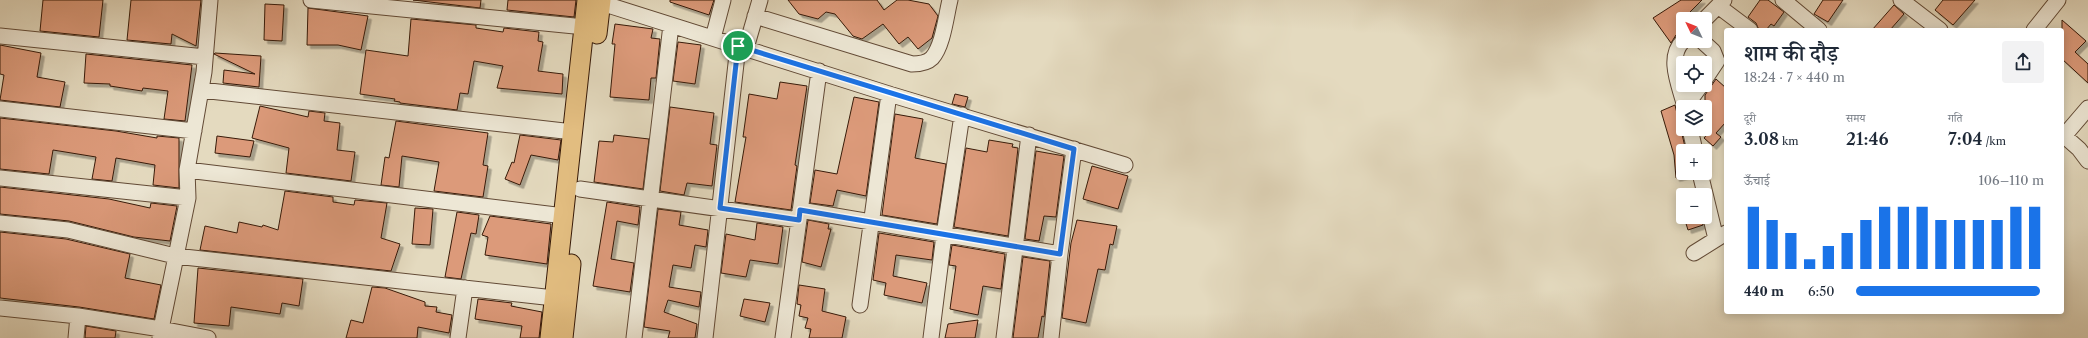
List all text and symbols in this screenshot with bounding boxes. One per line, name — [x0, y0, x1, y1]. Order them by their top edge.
north arrow — [1676, 12, 1712, 48]
map controls — [1676, 12, 1712, 224]
pin — [721, 29, 755, 63]
icon: arrive — [727, 35, 749, 57]
text: शाम की दौड़ — [1744, 40, 1838, 67]
button: share — [2002, 41, 2044, 83]
button: locate — [1676, 56, 1712, 92]
text: 18:24 · 7 × 440 m — [1744, 69, 1845, 85]
button: layers — [1676, 100, 1712, 136]
text: दूरी — [1744, 111, 1756, 125]
text: समय — [1846, 111, 1865, 125]
text: गति — [1948, 111, 1962, 125]
text: 3.08 — [1744, 129, 1779, 149]
text: 21:46 — [1846, 129, 1888, 149]
text: 7:04 — [1948, 129, 1982, 149]
text: km — [1779, 134, 1799, 148]
text: /km — [1982, 134, 2006, 148]
button: + — [1676, 144, 1712, 180]
text: ऊँचाई — [1744, 172, 1770, 188]
text: 106–110 m — [1978, 172, 2044, 188]
button: − — [1676, 188, 1712, 224]
text: 440 m — [1744, 283, 1784, 299]
text: 6:50 — [1808, 283, 1835, 299]

